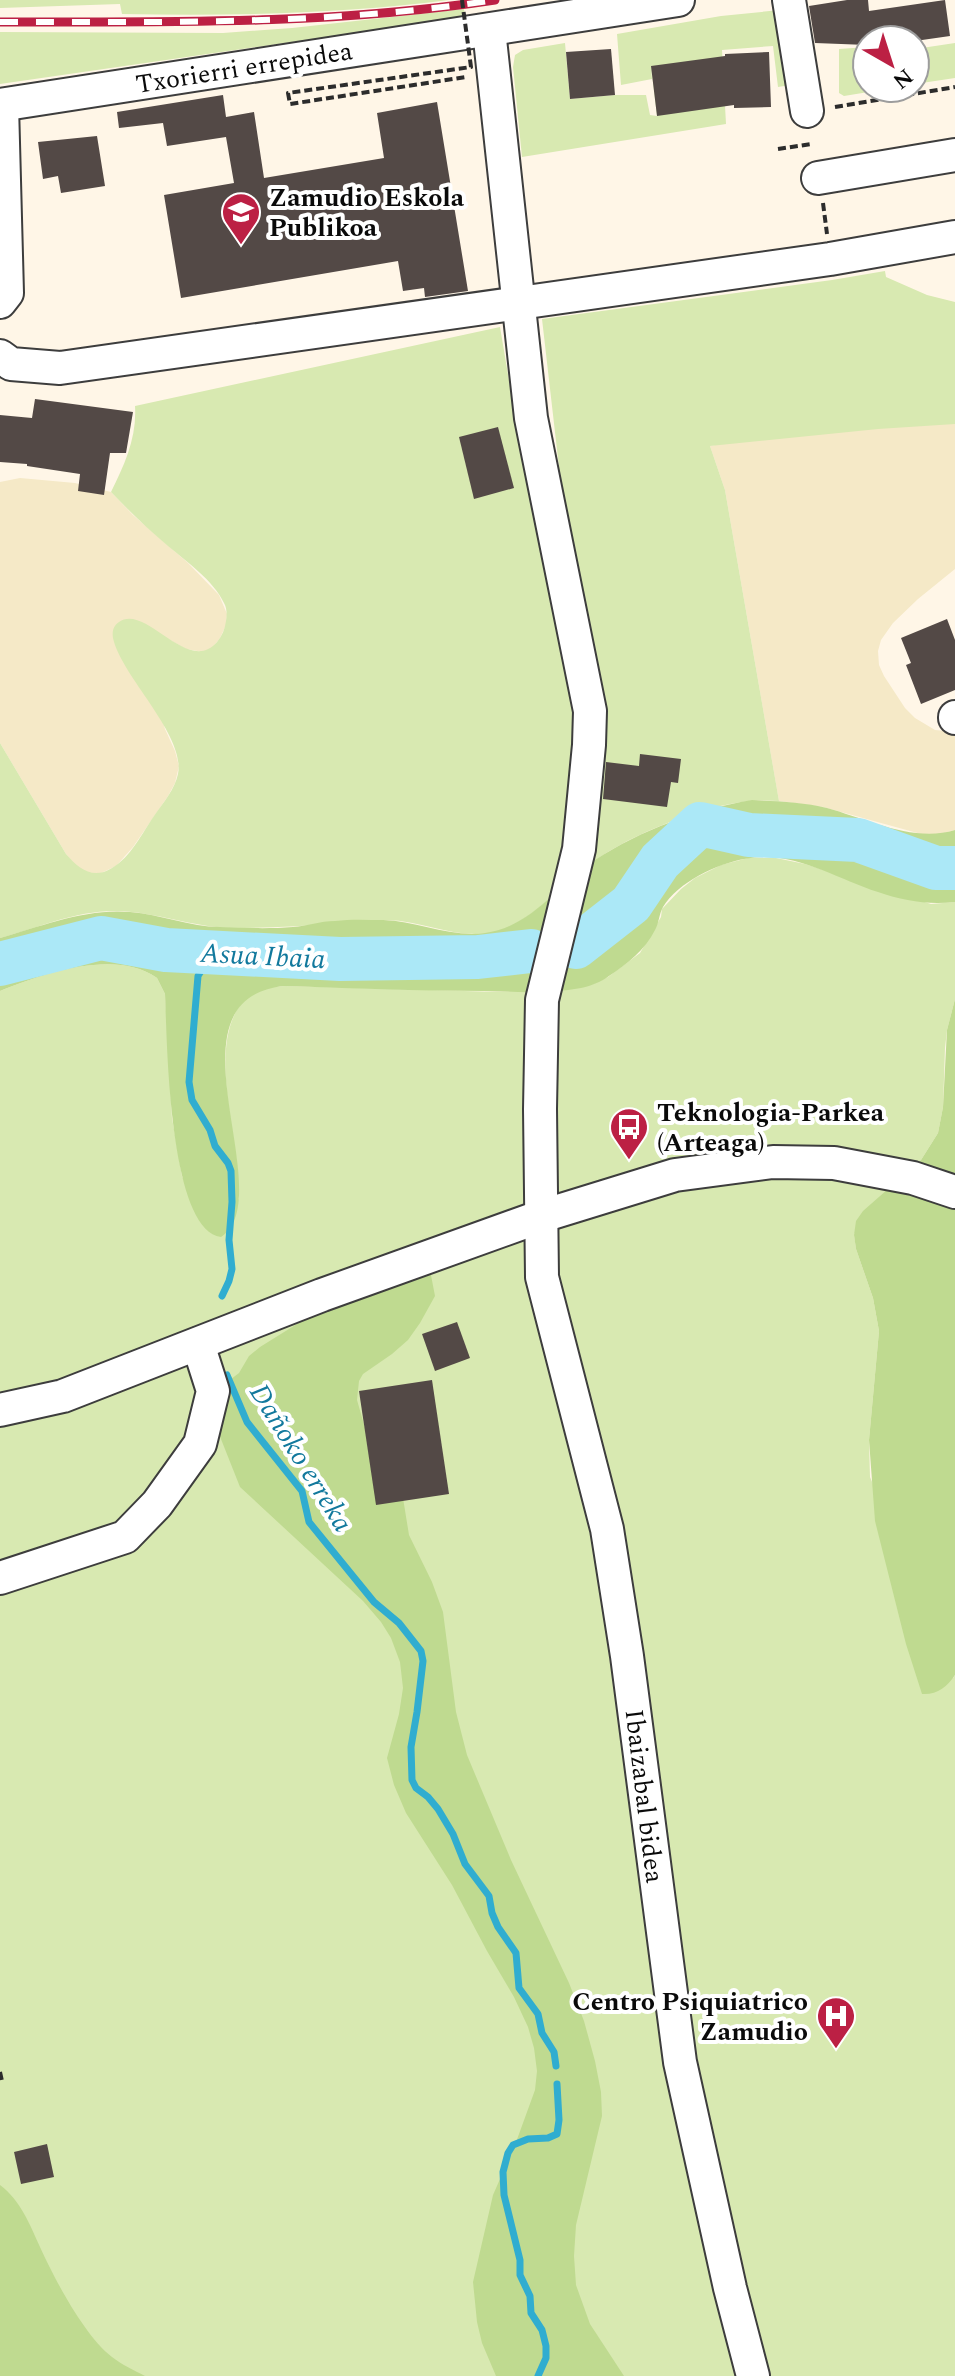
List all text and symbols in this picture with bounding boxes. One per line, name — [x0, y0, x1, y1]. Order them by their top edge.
north arrow — [851, 24, 931, 104]
street label: Txorierri errepidea — [133, 31, 356, 105]
text: N — [885, 60, 920, 97]
place label: Zamudio Eskola Publikoa — [269, 178, 465, 248]
school or university icon: Zamudio Eskola Publikoa — [220, 191, 262, 246]
water label: Asua Ibaia — [198, 932, 326, 981]
place label: Teknologia-Parkea (Arteaga) — [657, 1093, 885, 1163]
bus stop icon: Teknologia-Parkea (Arteaga) — [608, 1106, 650, 1161]
water label: Dañoko erreka — [238, 1375, 364, 1541]
street label: Ibaizabal bidea — [613, 1707, 675, 1886]
place label: Centro Psiquiatrico Zamudio — [572, 1982, 808, 2052]
hospital icon: Centro Psiquiatrico Zamudio — [815, 1995, 857, 2050]

